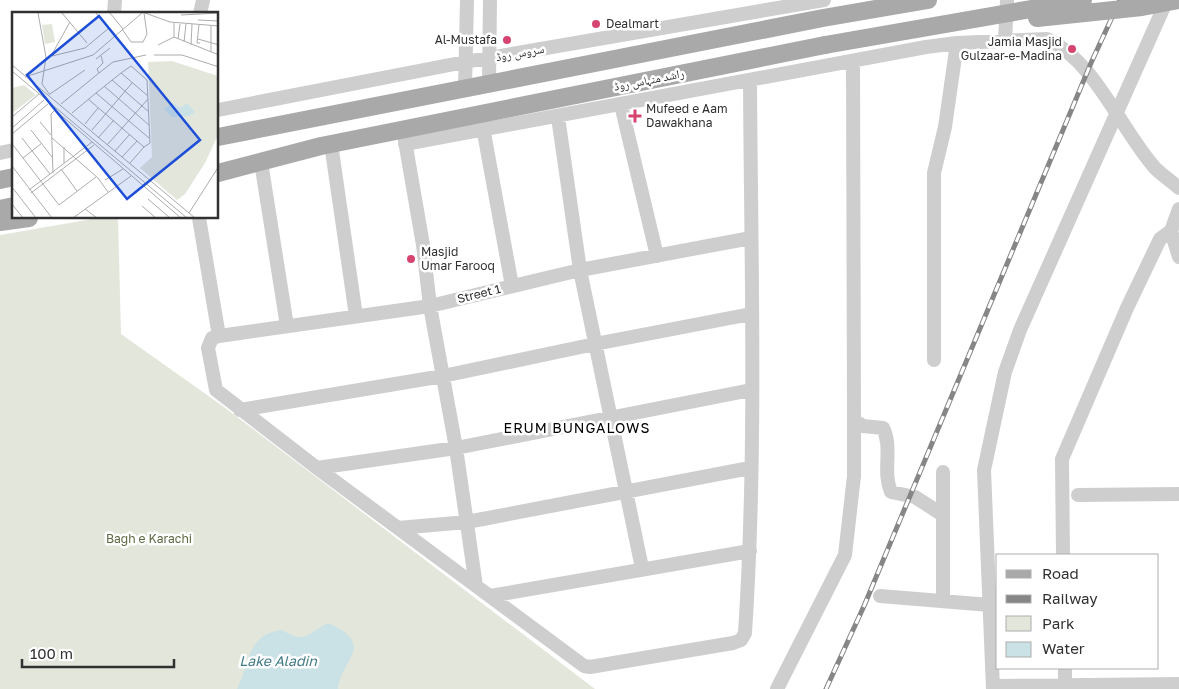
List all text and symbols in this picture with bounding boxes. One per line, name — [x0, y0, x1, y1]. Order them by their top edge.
inset map — [12, 12, 219, 219]
place label: Dealmart — [606, 16, 659, 31]
marker: Dealmart — [590, 18, 602, 30]
place label: Al-Mustafa — [435, 32, 497, 47]
marker: Al-Mustafa — [501, 34, 513, 46]
place label: Jamia Masjid Gulzaar-e-Madina — [961, 34, 1062, 63]
street label: سروس روڈ — [495, 41, 545, 64]
marker: Jamia Masjid Gulzaar-e-Madina — [1066, 43, 1078, 55]
street label: راشد منہاس روڈ — [613, 65, 686, 94]
place label: Mufeed e Aam Dawakhana — [646, 101, 728, 130]
marker: Mufeed e Aam Dawakhana — [628, 109, 642, 123]
place label: Masjid Umar Farooq — [421, 244, 495, 273]
marker: Masjid Umar Farooq — [405, 253, 417, 265]
street label: Street 1 — [456, 281, 502, 306]
district label: ERUM BUNGALOWS — [504, 419, 650, 436]
park label: Bagh e Karachi — [106, 531, 192, 546]
legend — [996, 554, 1159, 669]
text: Road — [1042, 564, 1079, 582]
text: Railway — [1042, 589, 1098, 607]
text: Park — [1042, 614, 1075, 632]
scale bar — [22, 636, 175, 668]
text: Water — [1042, 639, 1085, 657]
text: 100 m — [30, 644, 73, 662]
water label: Lake Aladin — [239, 652, 318, 669]

